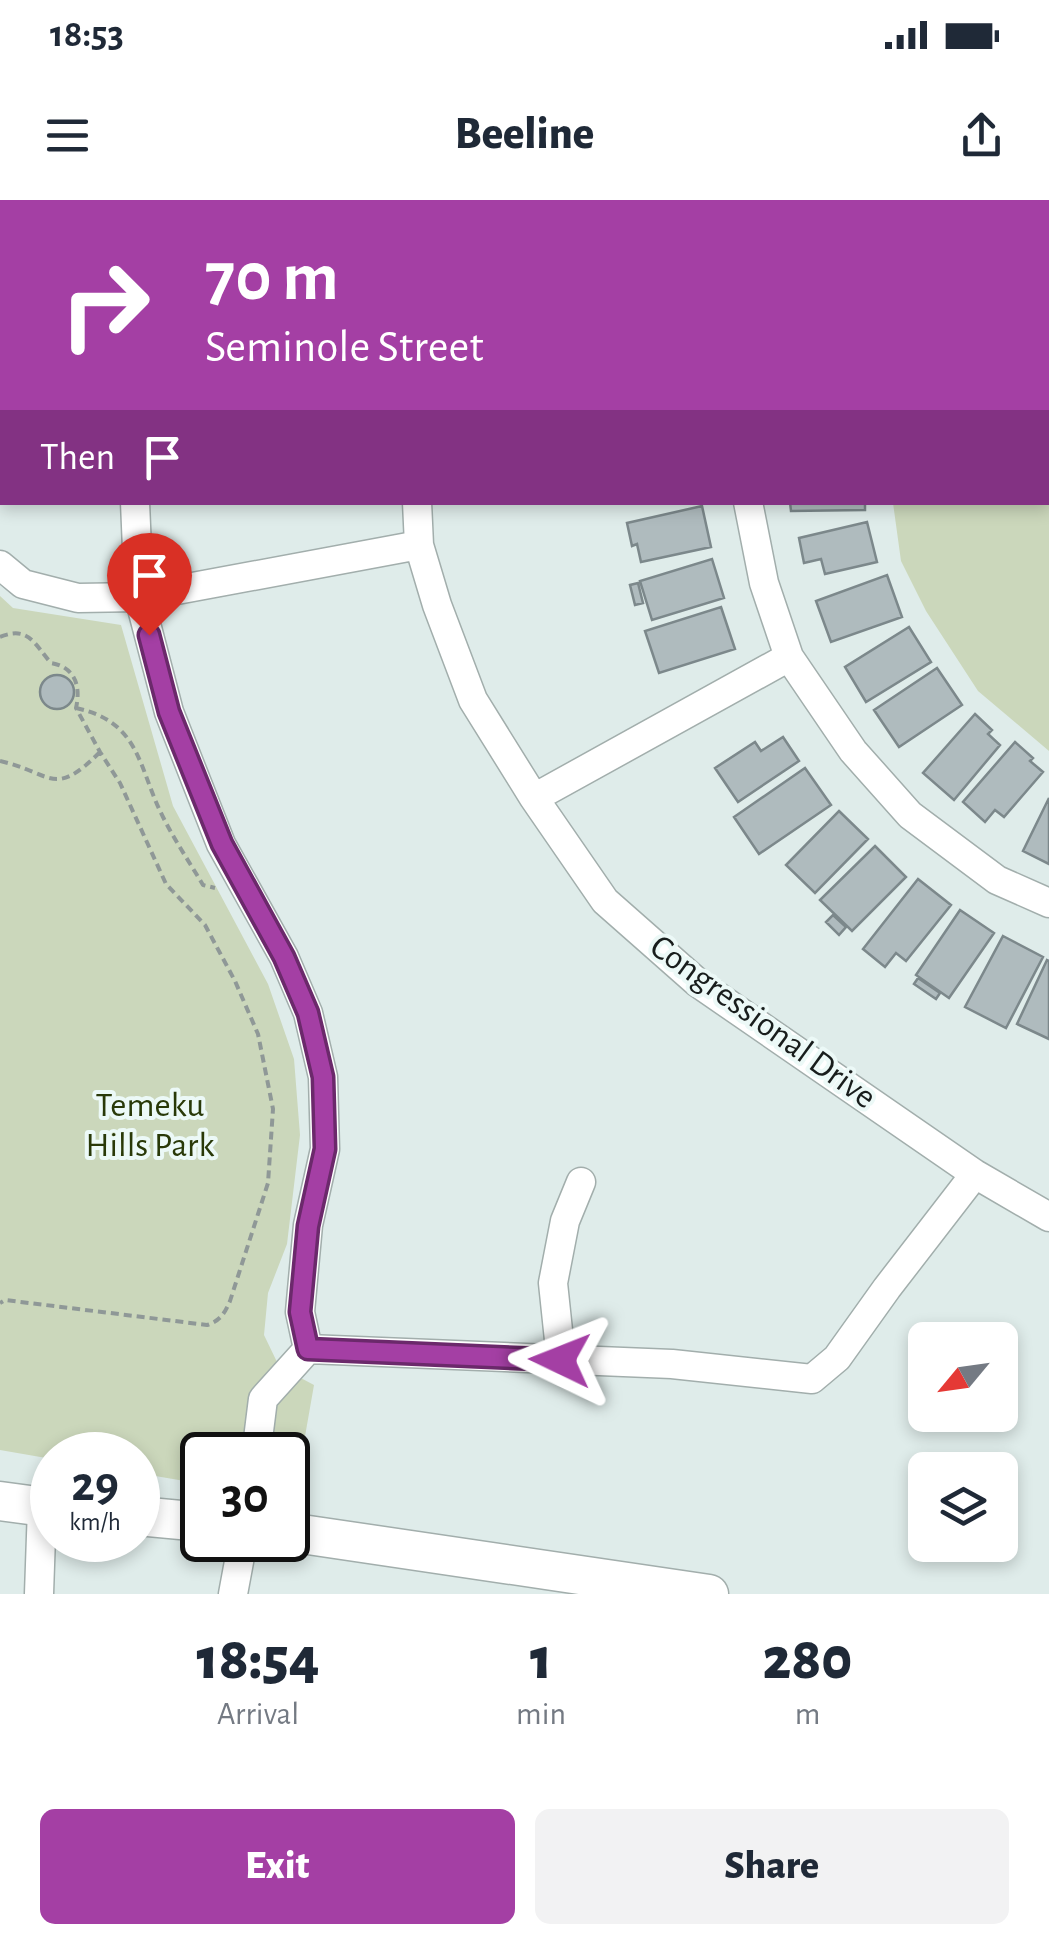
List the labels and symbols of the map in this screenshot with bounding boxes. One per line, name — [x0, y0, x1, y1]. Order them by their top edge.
pin — [107, 533, 192, 636]
street label: Congressional Drive — [644, 929, 882, 1115]
park label: Temeku Hills Park — [86, 1088, 214, 1163]
position arrow — [508, 1308, 612, 1412]
north arrow — [908, 1322, 1018, 1432]
speed limit sign: 30 — [180, 1432, 310, 1562]

